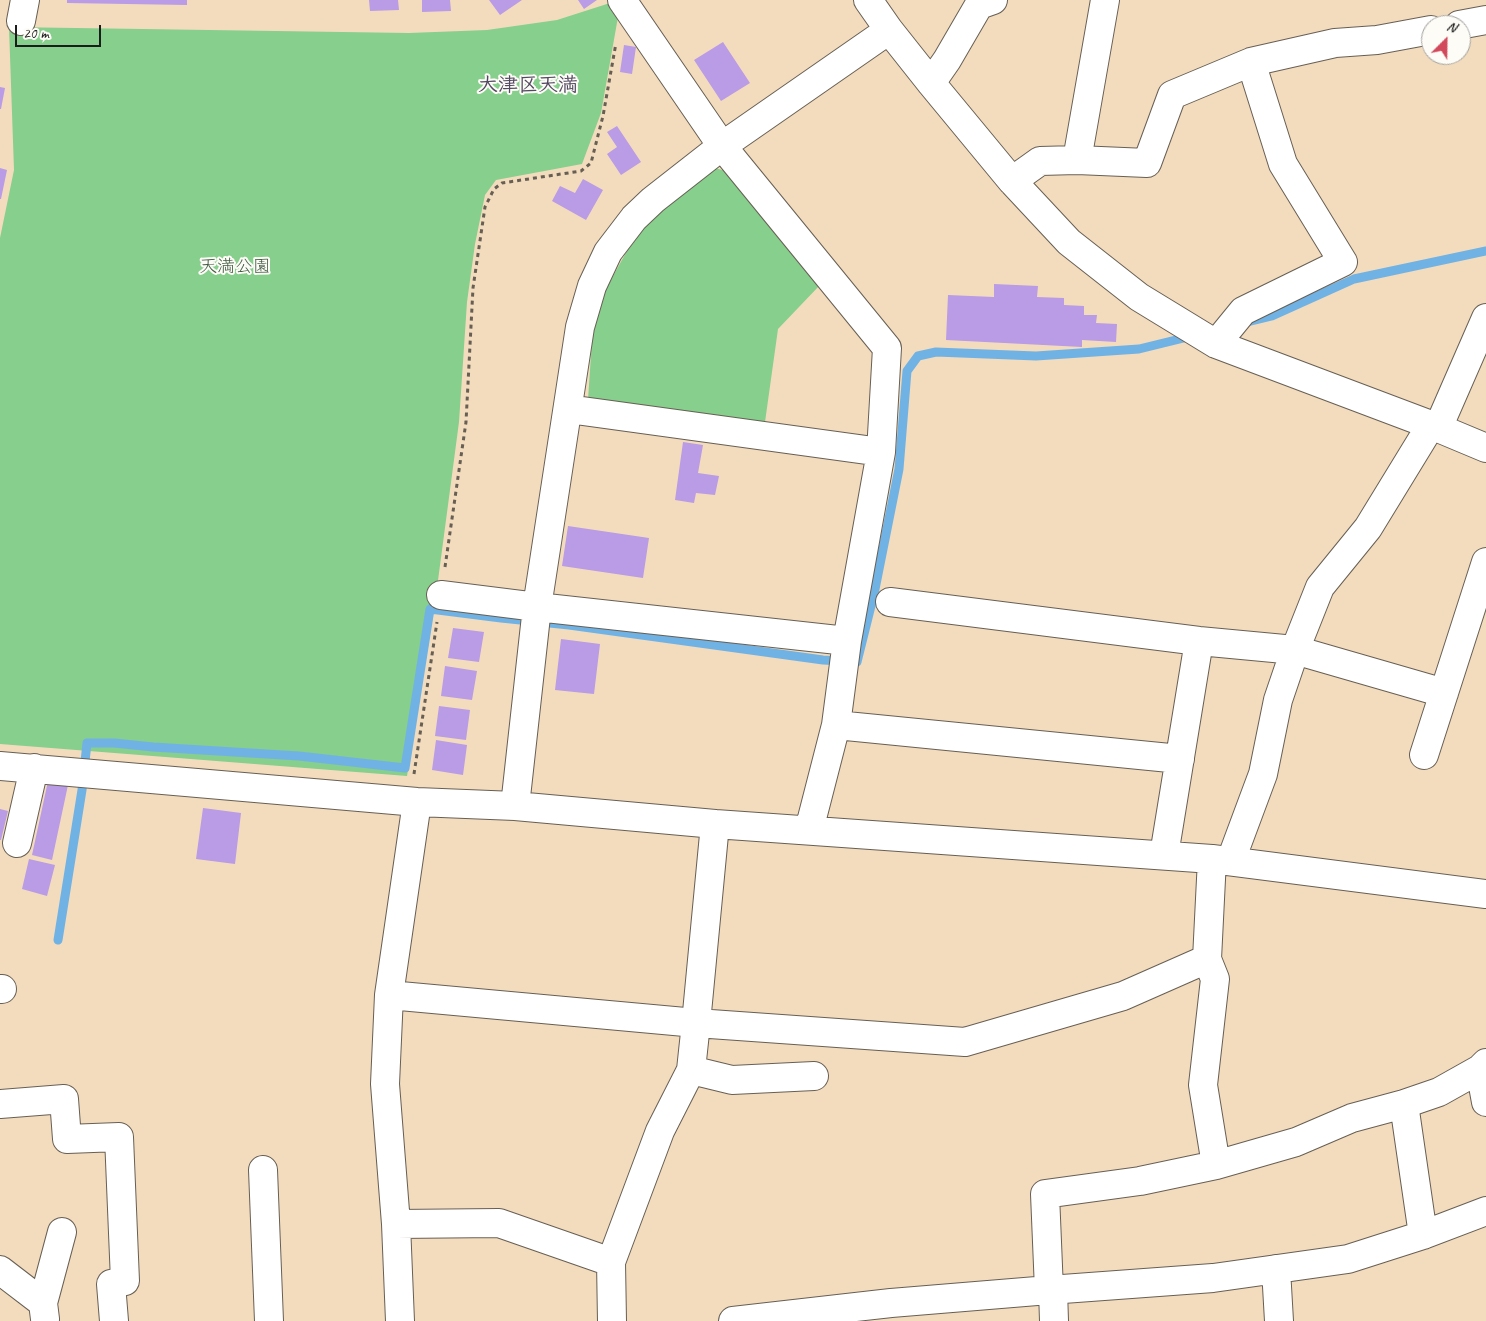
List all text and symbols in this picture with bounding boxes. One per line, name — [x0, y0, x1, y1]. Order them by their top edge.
scale bar — [18, 15, 104, 47]
north arrow — [1421, 15, 1471, 65]
text: N — [1444, 17, 1459, 36]
text: 20 m — [23, 24, 49, 43]
district label: 大津区天満 — [478, 74, 578, 98]
park label: 天満公園 — [199, 256, 271, 278]

